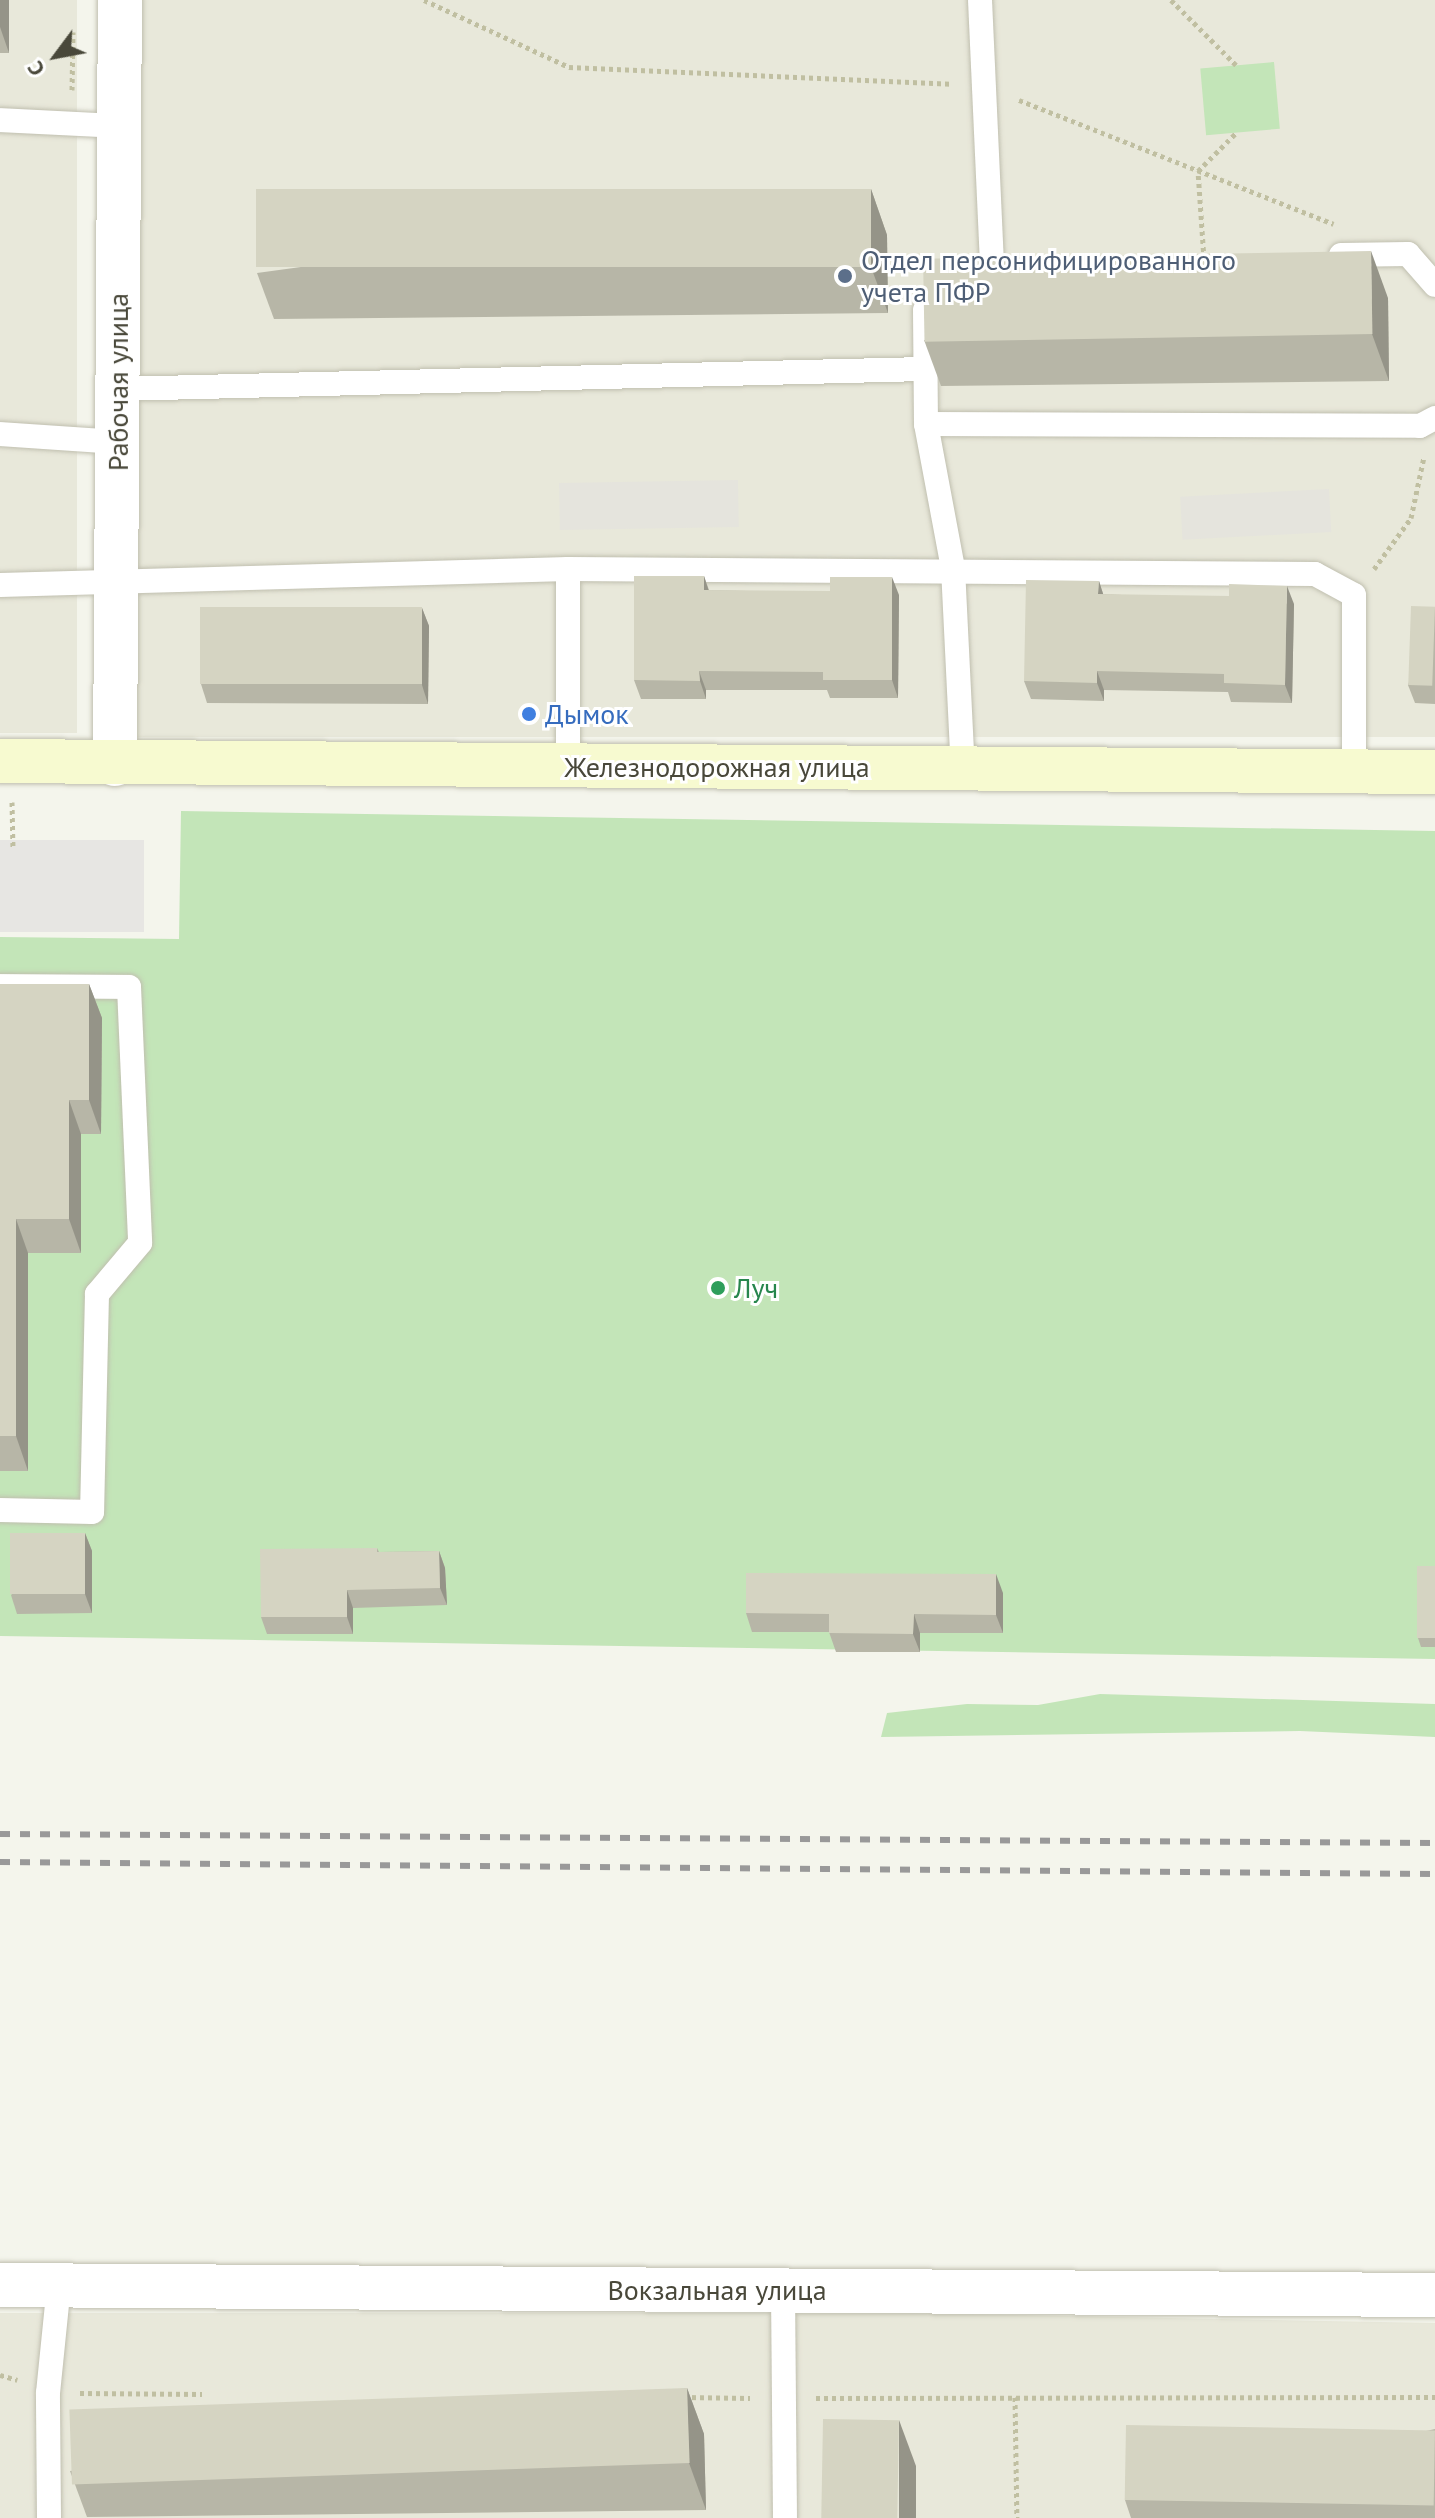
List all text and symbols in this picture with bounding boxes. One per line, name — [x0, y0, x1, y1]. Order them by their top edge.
north arrow — [16, 16, 96, 96]
text: С — [21, 56, 51, 81]
place label: Отдел персонифицированного учета ПФР — [861, 243, 1236, 309]
marker: Отдел персонифицированного учета ПФР — [836, 267, 854, 285]
street label: Рабочая улица — [101, 293, 135, 471]
place label: Дымок — [545, 697, 629, 731]
marker: Дымок — [520, 705, 538, 723]
street label: Железнодорожная улица — [564, 750, 870, 784]
place label: Луч — [734, 1271, 778, 1305]
marker: Луч — [709, 1279, 727, 1297]
street label: Вокзальная улица — [607, 2273, 827, 2307]

